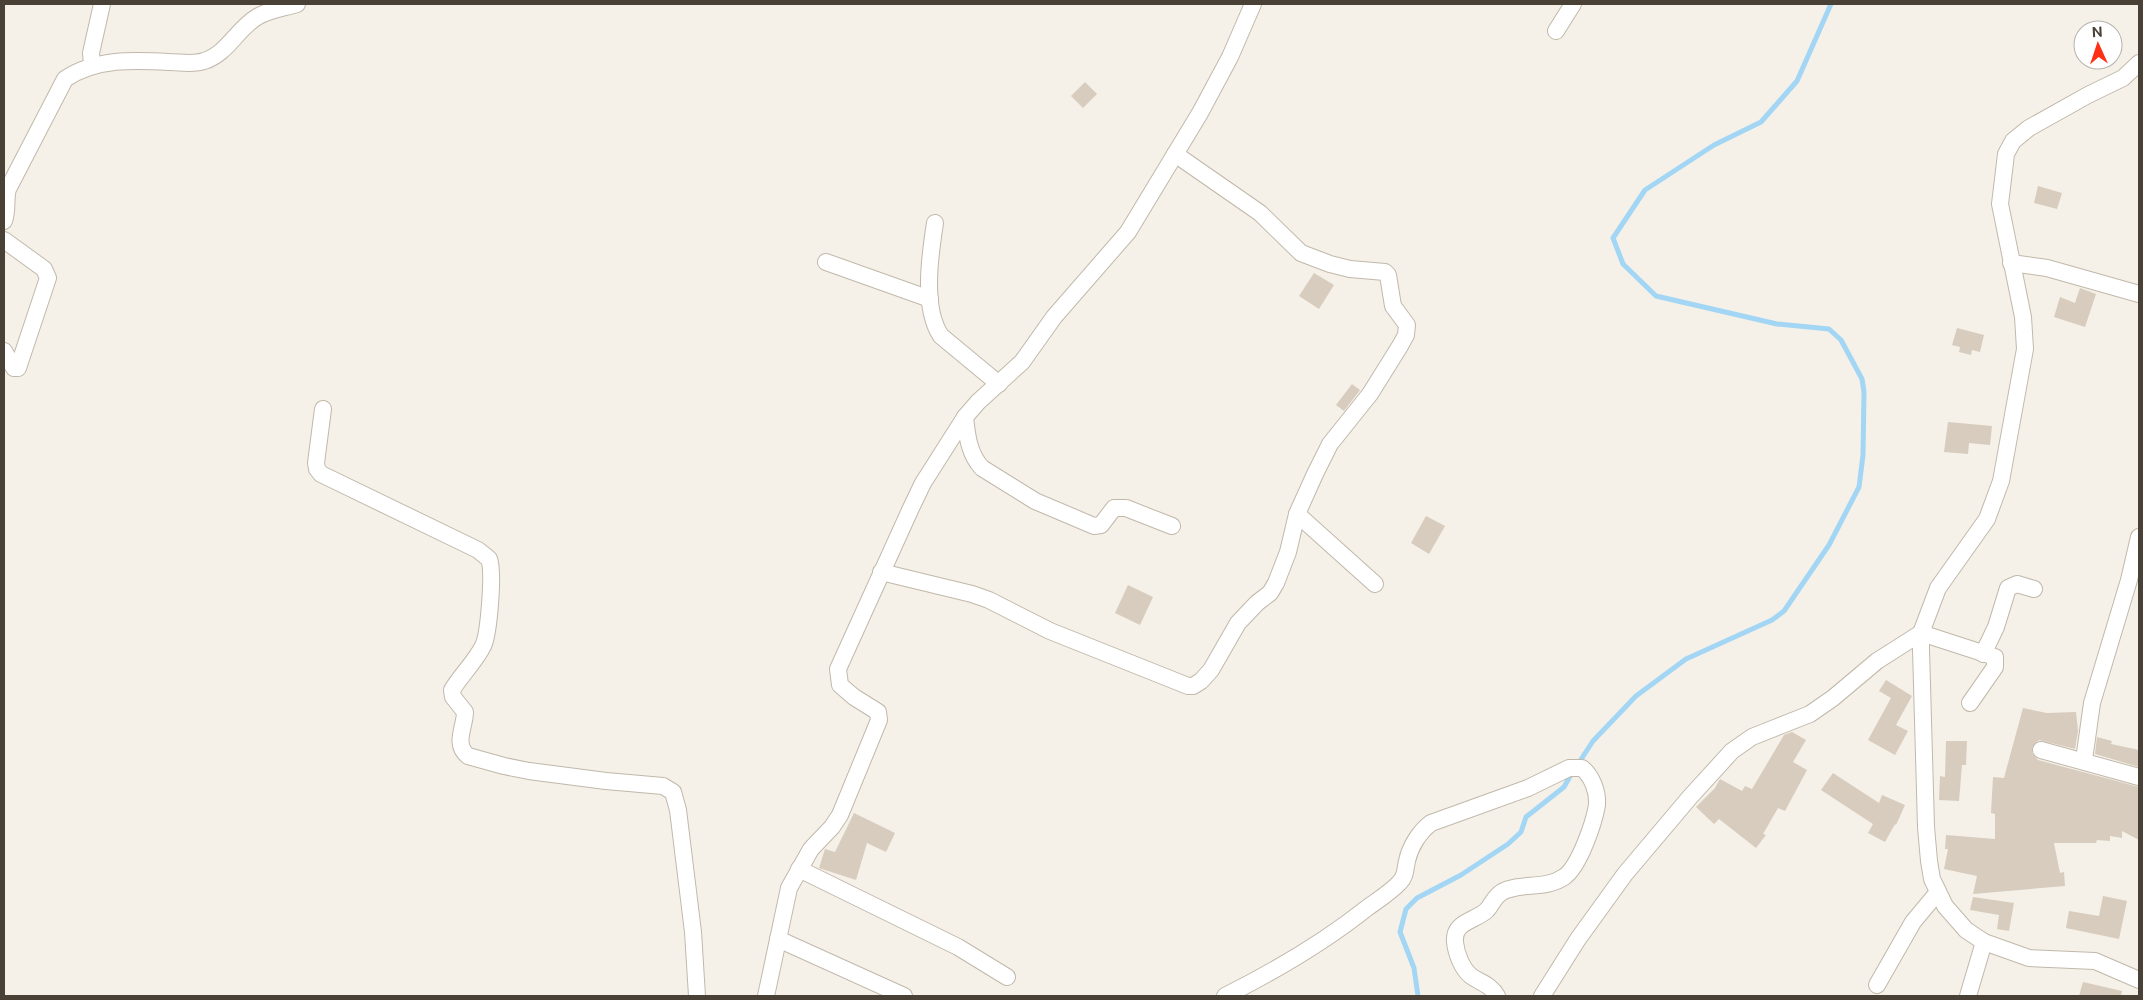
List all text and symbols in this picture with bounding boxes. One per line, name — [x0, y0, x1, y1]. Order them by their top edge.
north arrow — [2073, 20, 2123, 70]
text: N — [2091, 24, 2103, 40]

